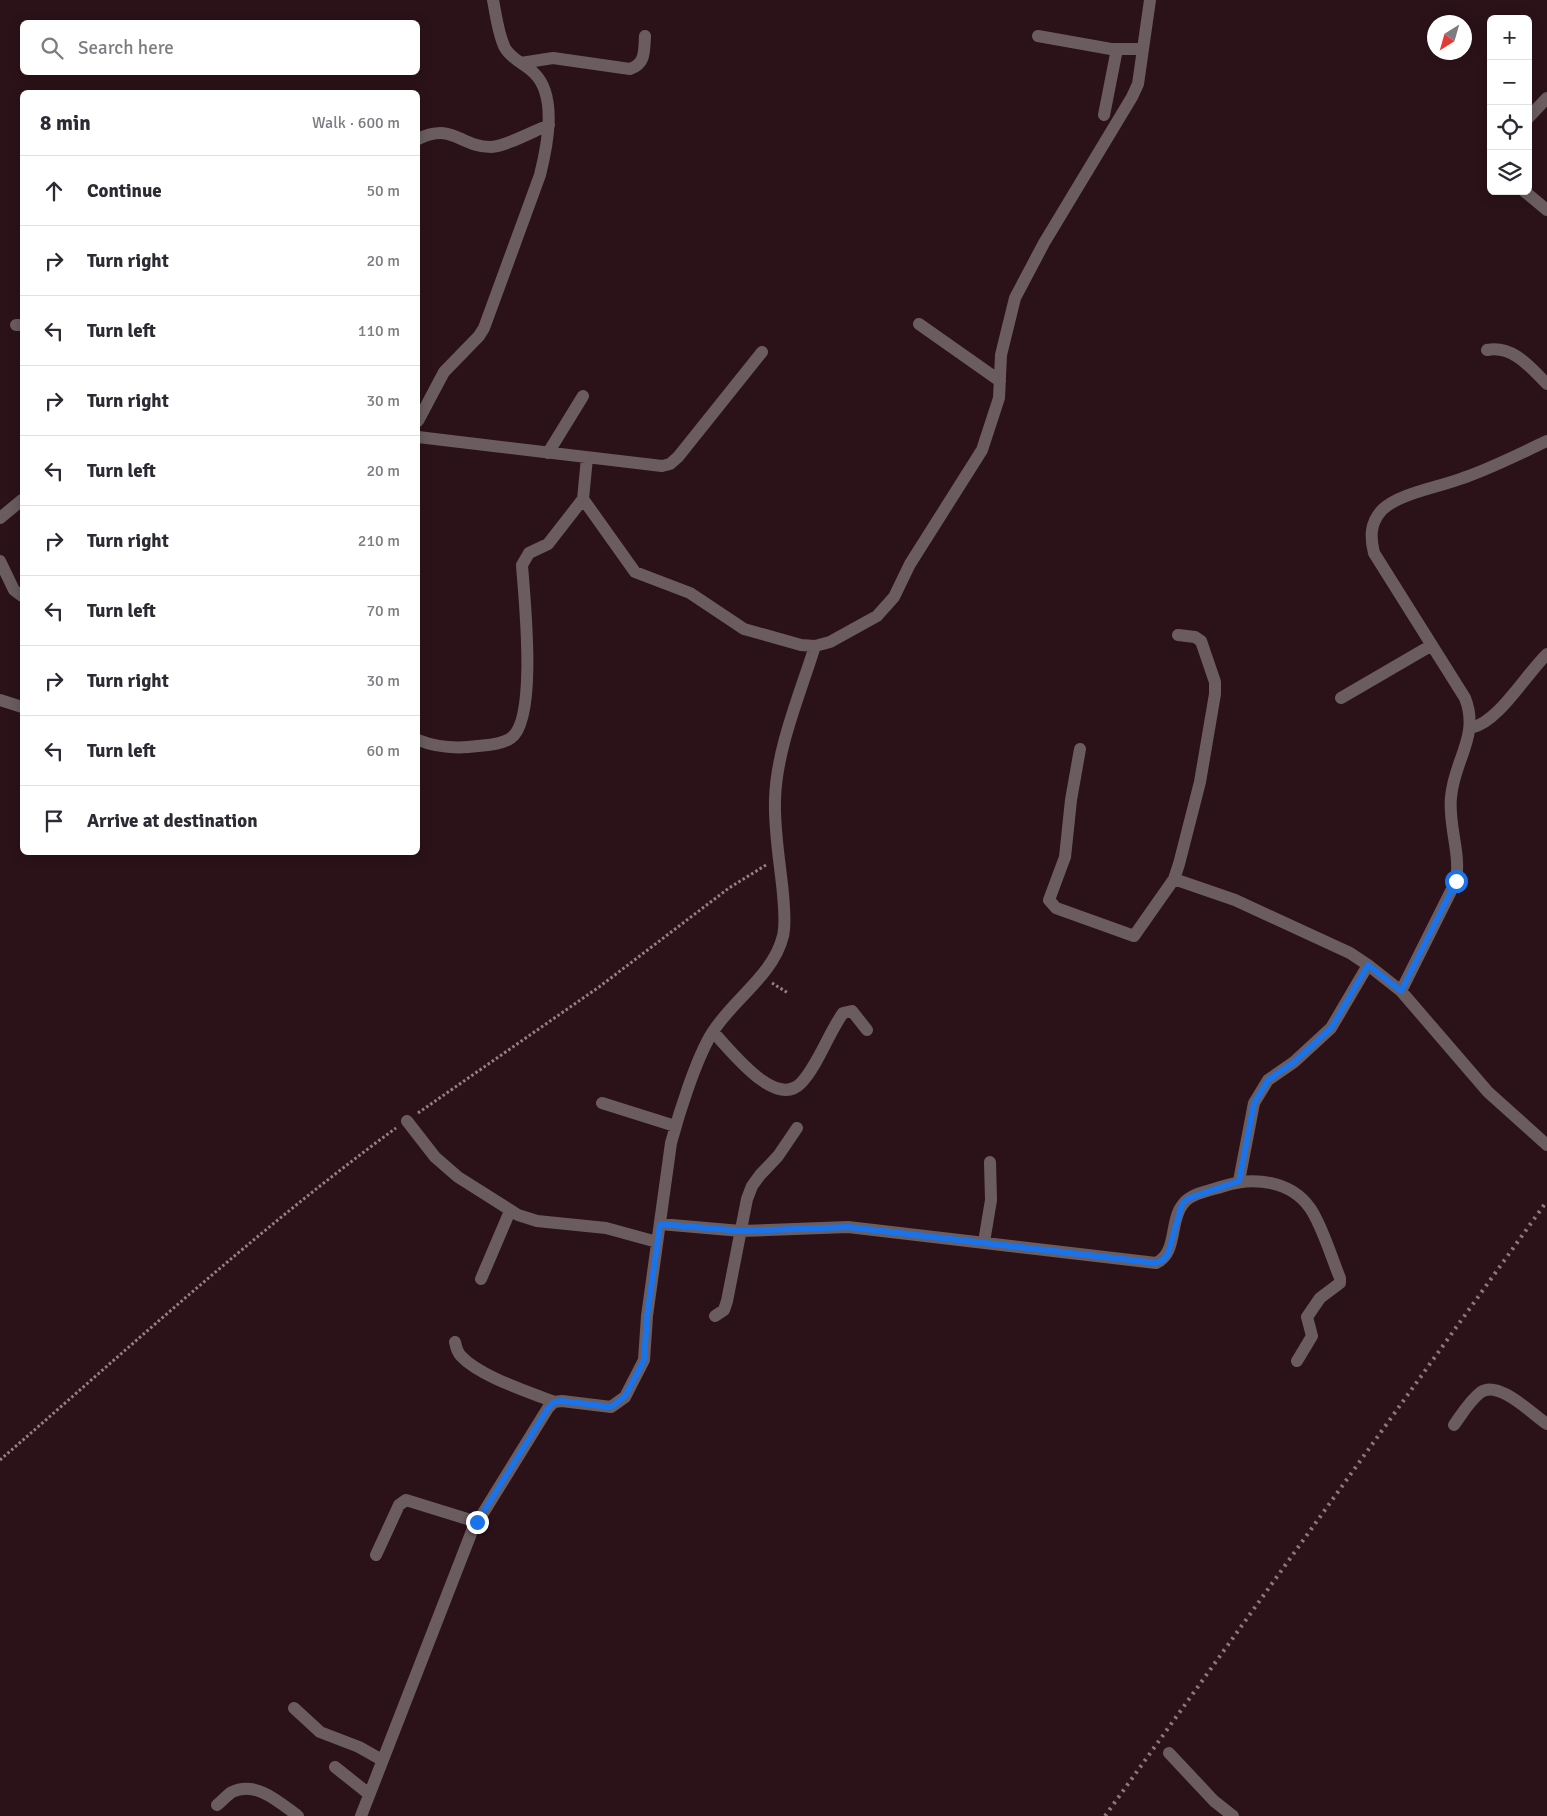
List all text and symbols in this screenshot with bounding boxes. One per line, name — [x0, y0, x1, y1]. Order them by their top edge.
north arrow — [1427, 15, 1472, 60]
map controls — [1487, 15, 1532, 195]
button: + — [1487, 15, 1532, 60]
search box — [20, 20, 420, 75]
icon: search — [38, 34, 66, 62]
text: Search here — [78, 36, 174, 60]
button: − — [1487, 60, 1532, 105]
button: locate — [1487, 105, 1532, 150]
text: 8 min — [40, 110, 91, 136]
text: Walk · 600 m — [312, 113, 400, 133]
button: layers — [1487, 150, 1532, 195]
icon: ahead — [40, 177, 68, 205]
text: Continue — [87, 179, 162, 203]
text: 50 m — [366, 181, 400, 201]
icon: right — [40, 247, 68, 275]
text: Turn right — [87, 249, 169, 273]
text: 20 m — [366, 251, 400, 271]
icon: left — [40, 317, 68, 345]
text: Turn left — [87, 319, 156, 343]
text: 110 m — [358, 321, 400, 341]
icon: right — [40, 387, 68, 415]
text: Turn right — [87, 389, 169, 413]
text: 30 m — [366, 391, 400, 411]
icon: left — [40, 457, 68, 485]
text: Turn left — [87, 459, 156, 483]
text: 20 m — [366, 461, 400, 481]
icon: right — [40, 527, 68, 555]
text: Turn right — [87, 529, 169, 553]
text: 210 m — [358, 531, 400, 551]
icon: left — [40, 597, 68, 625]
text: Turn left — [87, 599, 156, 623]
text: 70 m — [366, 601, 400, 621]
icon: right — [40, 667, 68, 695]
text: Turn right — [87, 669, 169, 693]
text: 30 m — [366, 671, 400, 691]
icon: left — [40, 737, 68, 765]
text: Turn left — [87, 739, 156, 763]
text: 60 m — [366, 741, 400, 761]
icon: arrive — [40, 807, 68, 835]
text: Arrive at destination — [87, 809, 258, 833]
route start — [1445, 870, 1468, 893]
route end — [466, 1511, 489, 1534]

